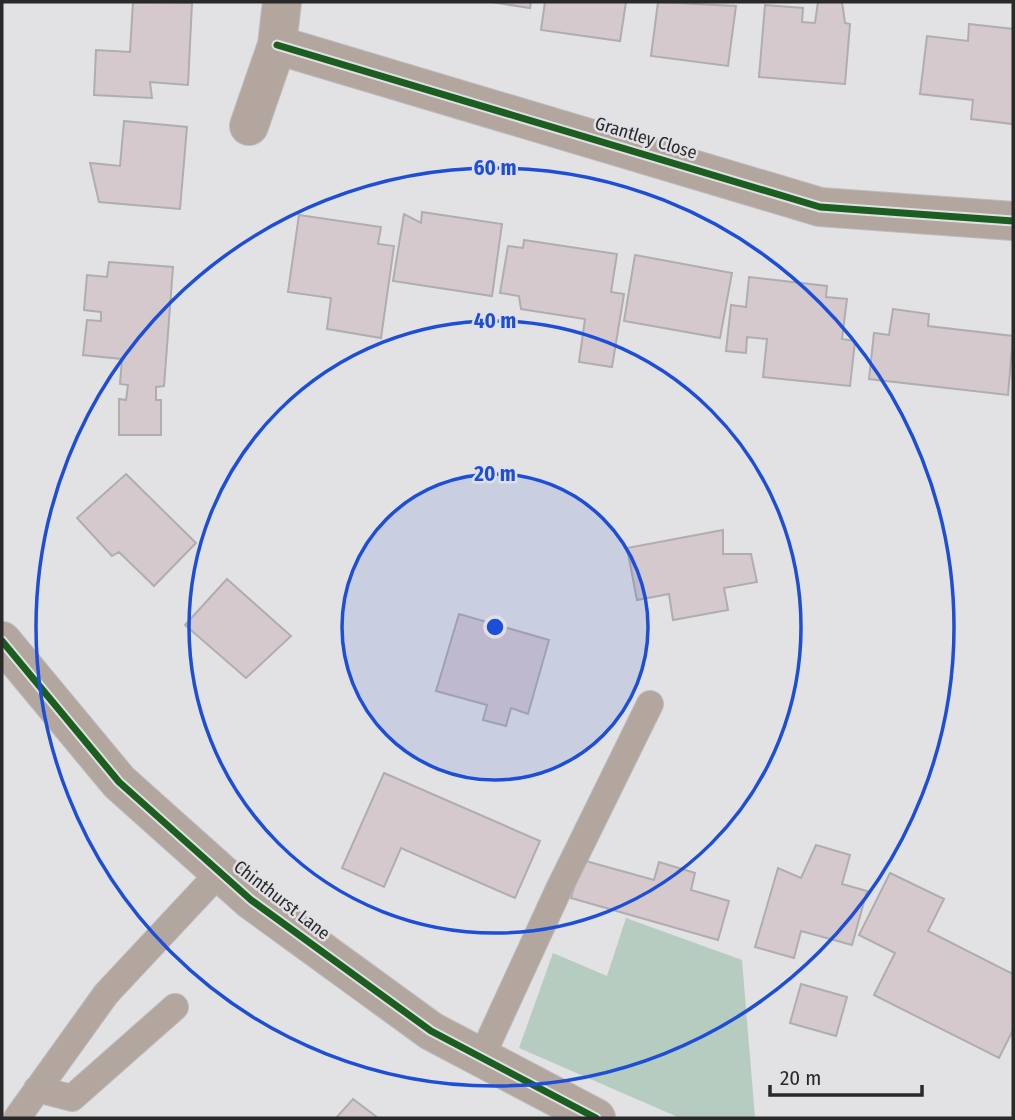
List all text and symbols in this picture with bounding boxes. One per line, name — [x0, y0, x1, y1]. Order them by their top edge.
street label: Grantley Close — [592, 112, 700, 164]
text: 60 m — [474, 155, 516, 181]
text: 40 m — [474, 308, 516, 334]
text: 20 m — [473, 461, 516, 487]
centre of rings — [483, 615, 507, 639]
street label: Chinthurst Lane — [229, 856, 335, 944]
scale bar — [770, 1054, 922, 1098]
text: 20 m — [780, 1065, 821, 1091]

